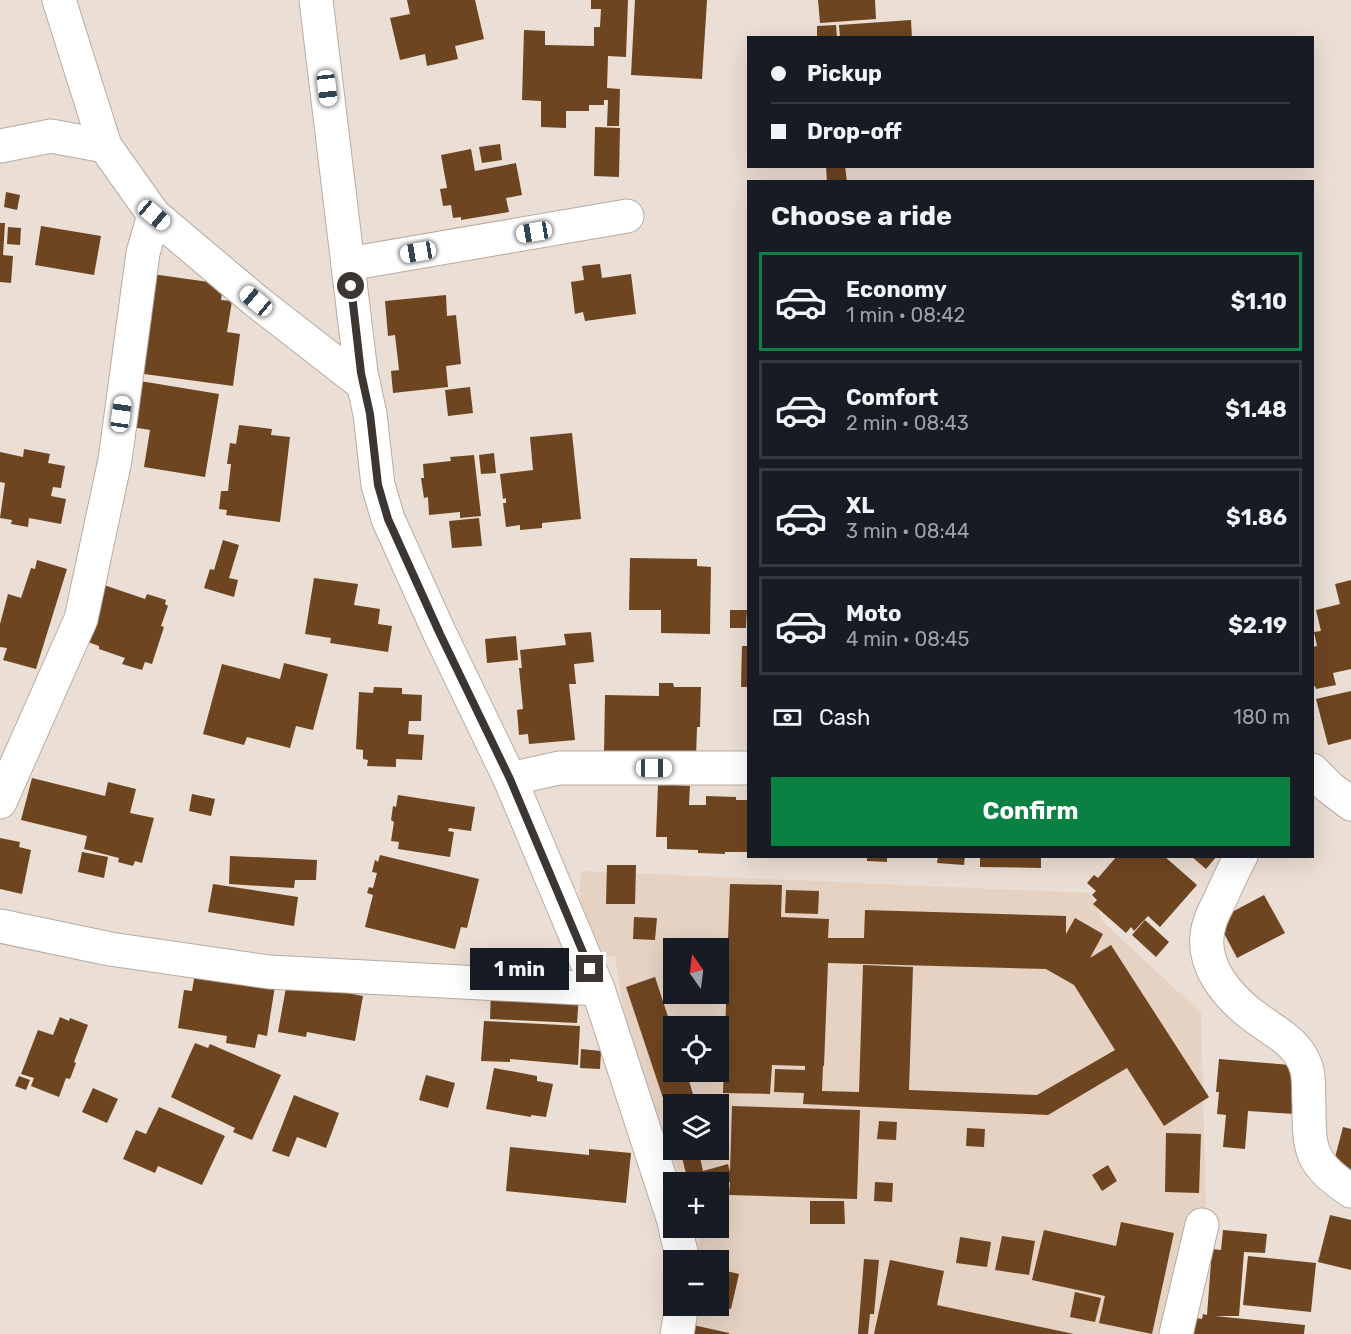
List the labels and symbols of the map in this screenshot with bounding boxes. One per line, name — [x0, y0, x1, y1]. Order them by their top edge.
car — [316, 69, 338, 107]
car — [134, 197, 174, 233]
car — [515, 220, 553, 244]
car — [399, 240, 437, 264]
route start — [337, 272, 364, 299]
car — [236, 283, 276, 319]
car — [110, 395, 132, 433]
car — [636, 759, 672, 777]
north arrow — [663, 938, 729, 1004]
callout: 1 min — [470, 948, 569, 990]
route end — [576, 955, 603, 982]

